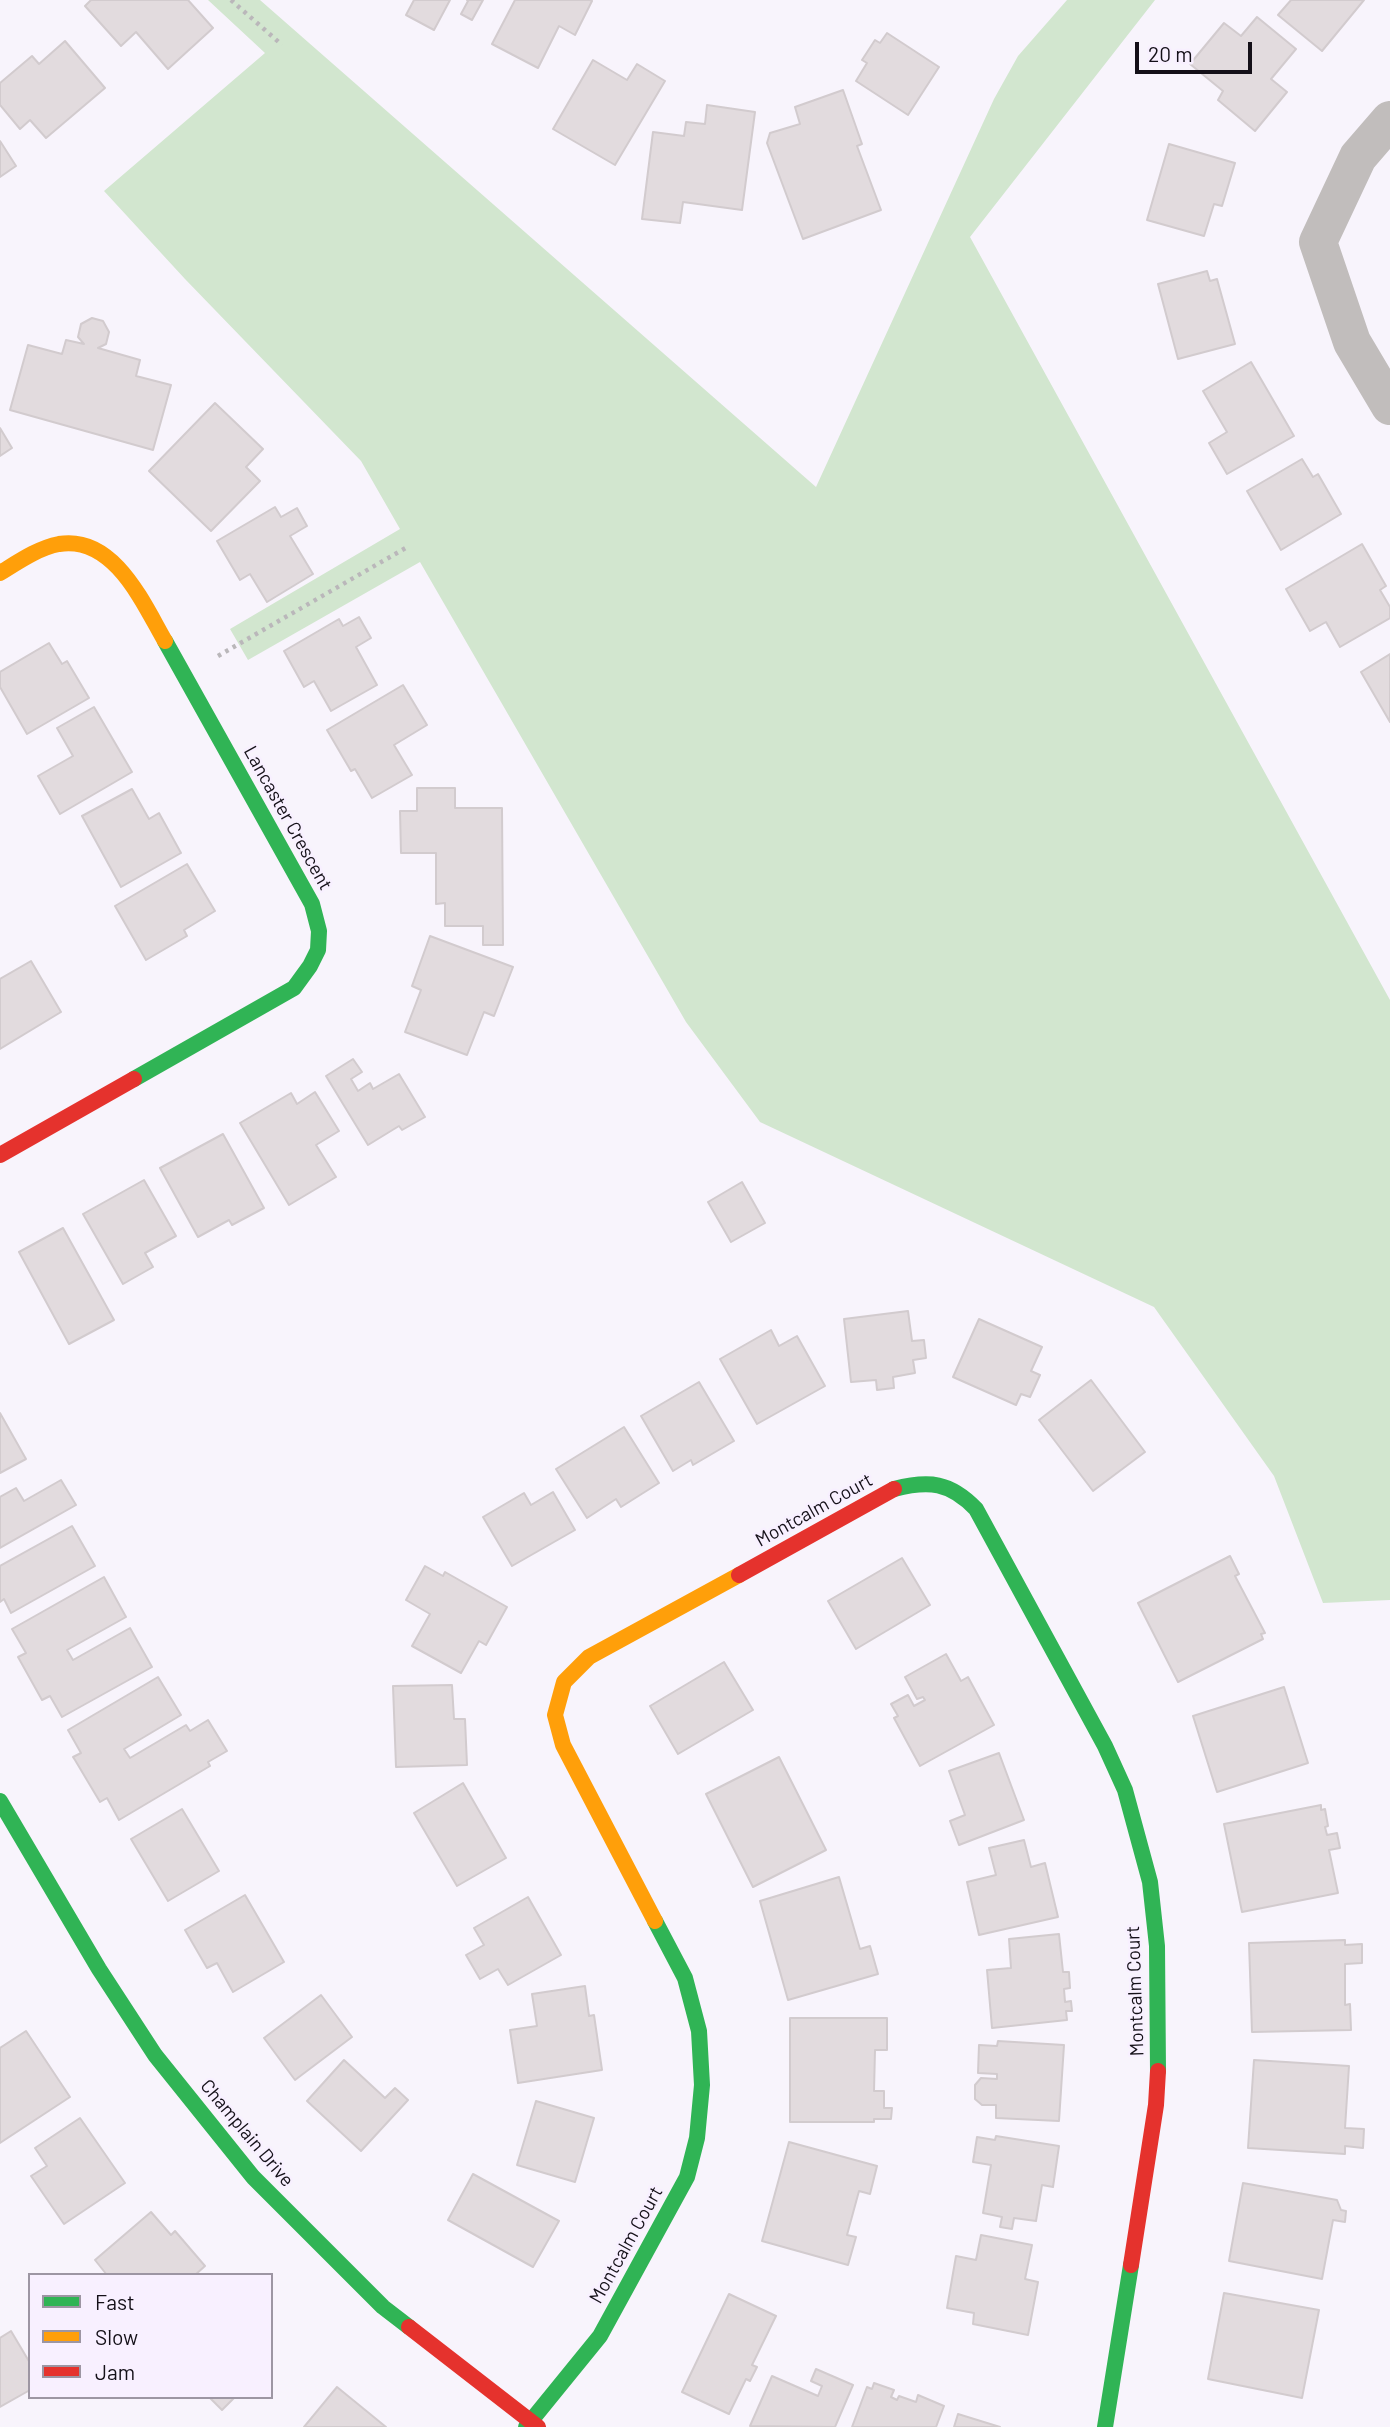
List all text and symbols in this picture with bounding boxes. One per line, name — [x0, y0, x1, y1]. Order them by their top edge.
scale bar — [1138, 28, 1255, 72]
text: 20 m — [1148, 41, 1193, 66]
street label: Lancaster Crescent — [239, 742, 337, 894]
street label: Montcalm Court — [751, 1468, 877, 1552]
street label: Montcalm Court — [1121, 1925, 1149, 2057]
street label: Champlain Drive — [196, 2075, 298, 2191]
street label: Montcalm Court — [584, 2182, 668, 2308]
legend — [28, 2273, 273, 2399]
text: Fast — [95, 2289, 135, 2314]
text: Slow — [95, 2324, 138, 2349]
text: Jam — [95, 2359, 135, 2384]

